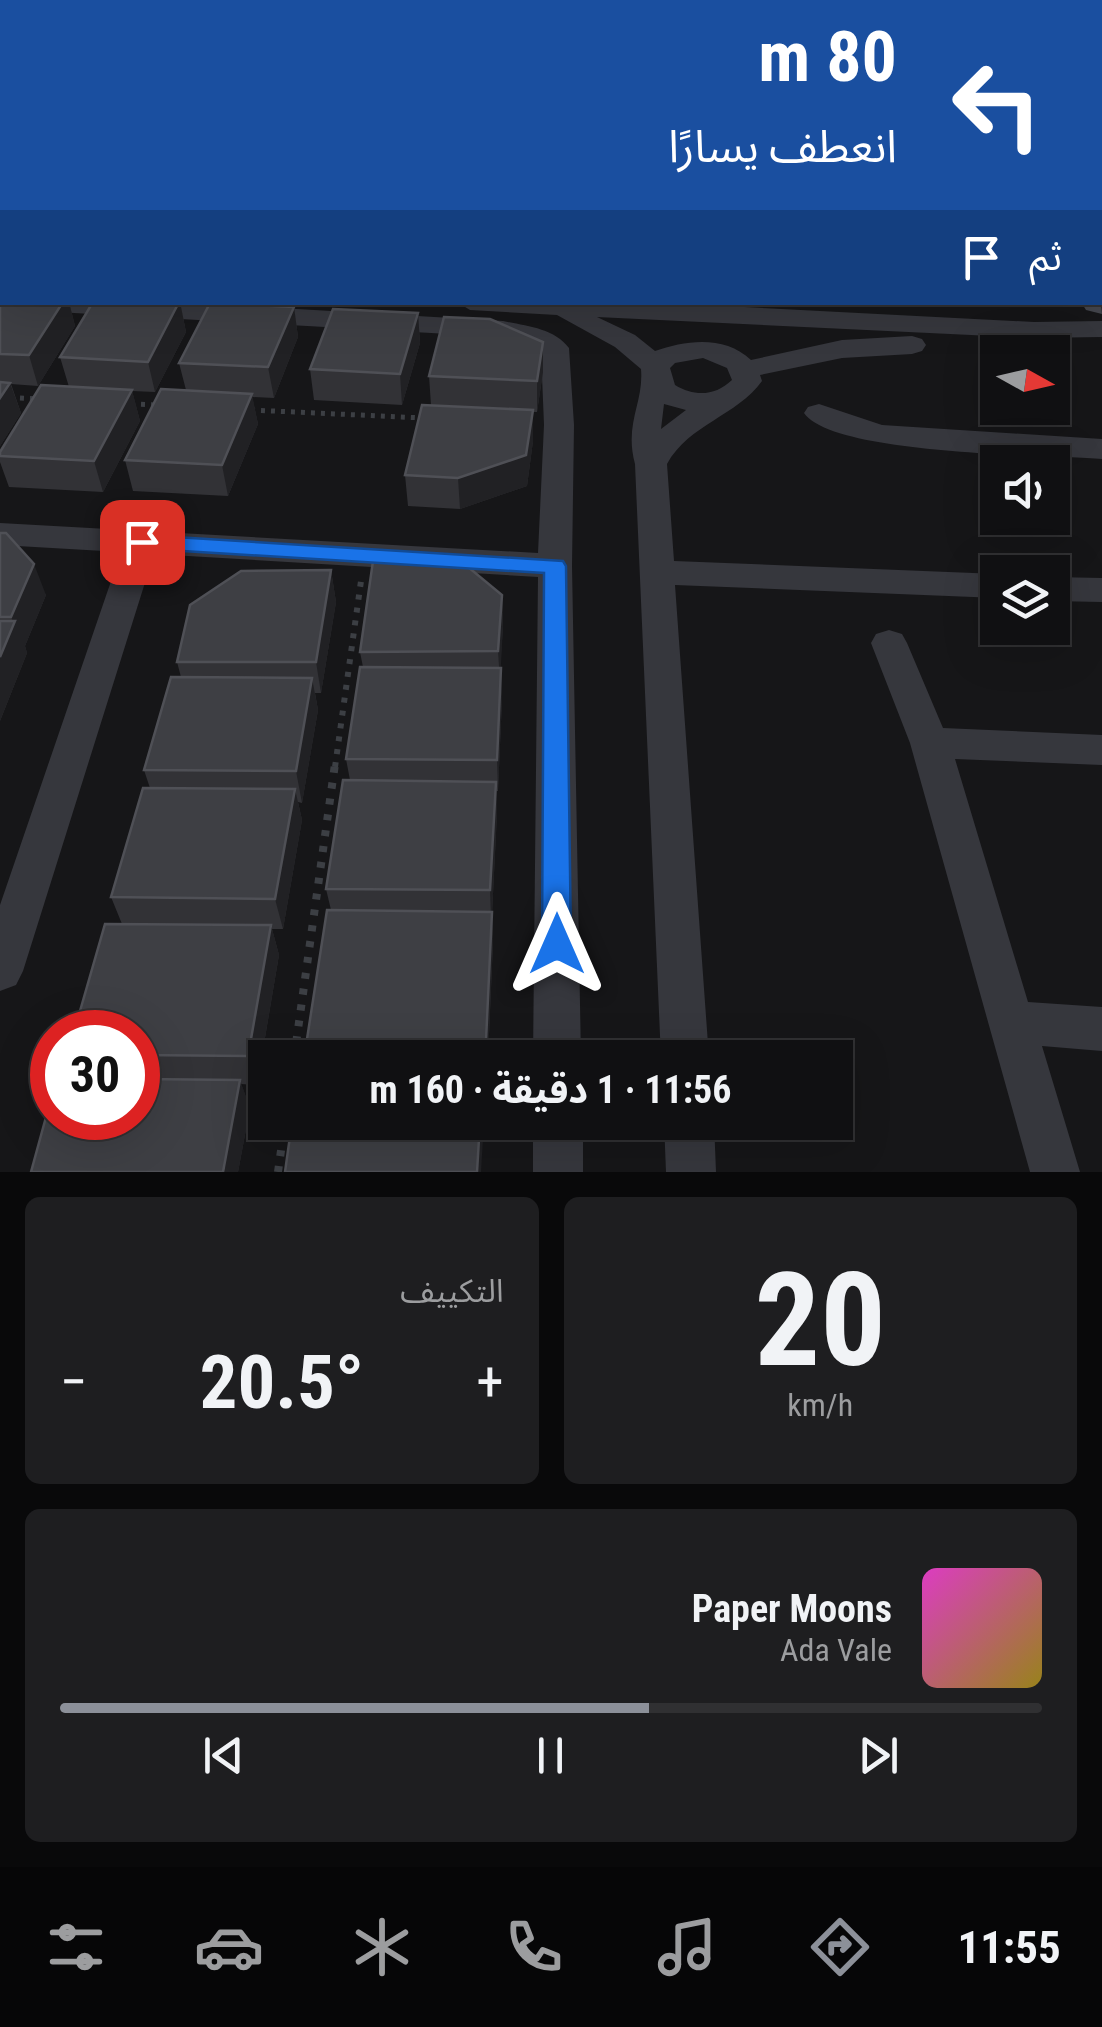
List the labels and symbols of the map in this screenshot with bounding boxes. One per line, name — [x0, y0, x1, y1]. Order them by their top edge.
north arrow — [980, 335, 1070, 425]
pin — [100, 500, 185, 585]
position arrow — [505, 892, 609, 996]
speed limit sign: 30 — [30, 1010, 160, 1140]

